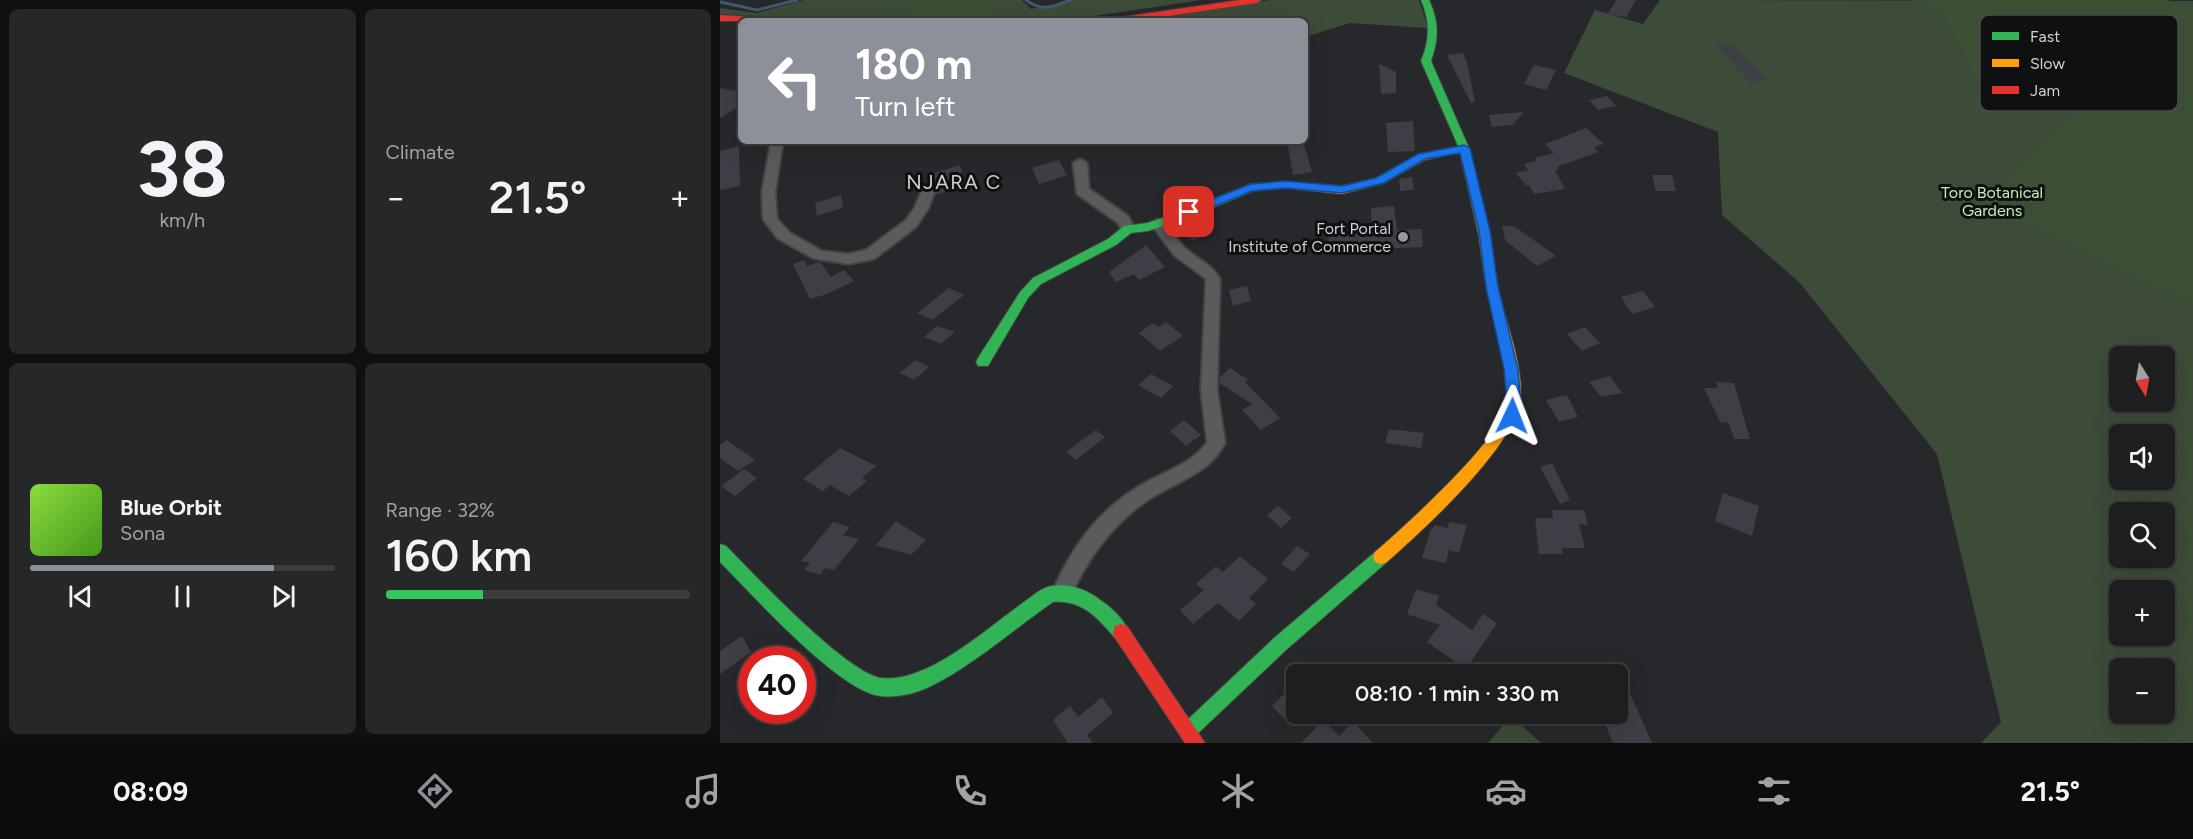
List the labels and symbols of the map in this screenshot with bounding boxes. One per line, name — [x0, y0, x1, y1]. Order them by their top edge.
legend — [1980, 15, 2178, 111]
text: Fast — [2030, 27, 2060, 46]
text: Slow — [2030, 54, 2065, 73]
text: Jam — [2030, 81, 2060, 100]
district label: NJARA C — [906, 170, 1002, 194]
park label: Toro Botanical Gardens — [1941, 183, 2043, 220]
pin — [1163, 186, 1214, 237]
place label: Fort Portal Institute of Commerce — [1228, 219, 1391, 256]
marker: Fort Portal Institute of Commerce — [1396, 230, 1410, 244]
north arrow — [2109, 346, 2175, 412]
position arrow — [1480, 384, 1544, 448]
speed limit sign: 40 — [738, 646, 816, 724]

